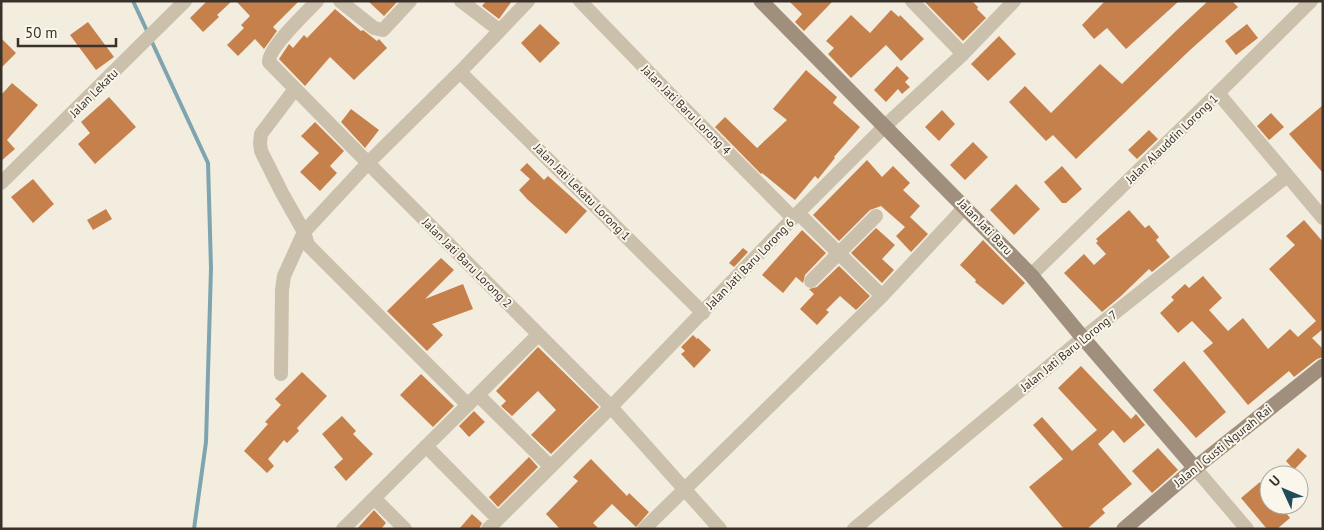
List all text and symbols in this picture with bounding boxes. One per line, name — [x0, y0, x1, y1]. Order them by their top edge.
scale bar — [18, 15, 115, 47]
text: 50 m — [25, 23, 58, 42]
street label: Jalan Jati Baru Lorong 4 — [638, 61, 735, 158]
street label: Jalan Lekatu — [66, 65, 121, 121]
street label: Jalan Alauddin Lorong 1 — [1122, 91, 1221, 187]
street label: Jalan Jati Lekatu Lorong 1 — [530, 139, 634, 243]
street label: Jalan Jati Baru — [954, 195, 1016, 258]
street label: Jalan Jati Baru Lorong 2 — [419, 214, 515, 311]
street label: Jalan Jati Baru Lorong 6 — [702, 215, 797, 313]
street label: Jalan Jati Baru Lorong 7 — [1016, 307, 1120, 395]
street label: Jalan I Gusti Ngurah Rai — [1170, 401, 1275, 490]
north arrow — [1259, 465, 1309, 515]
text: U — [1265, 472, 1284, 490]

